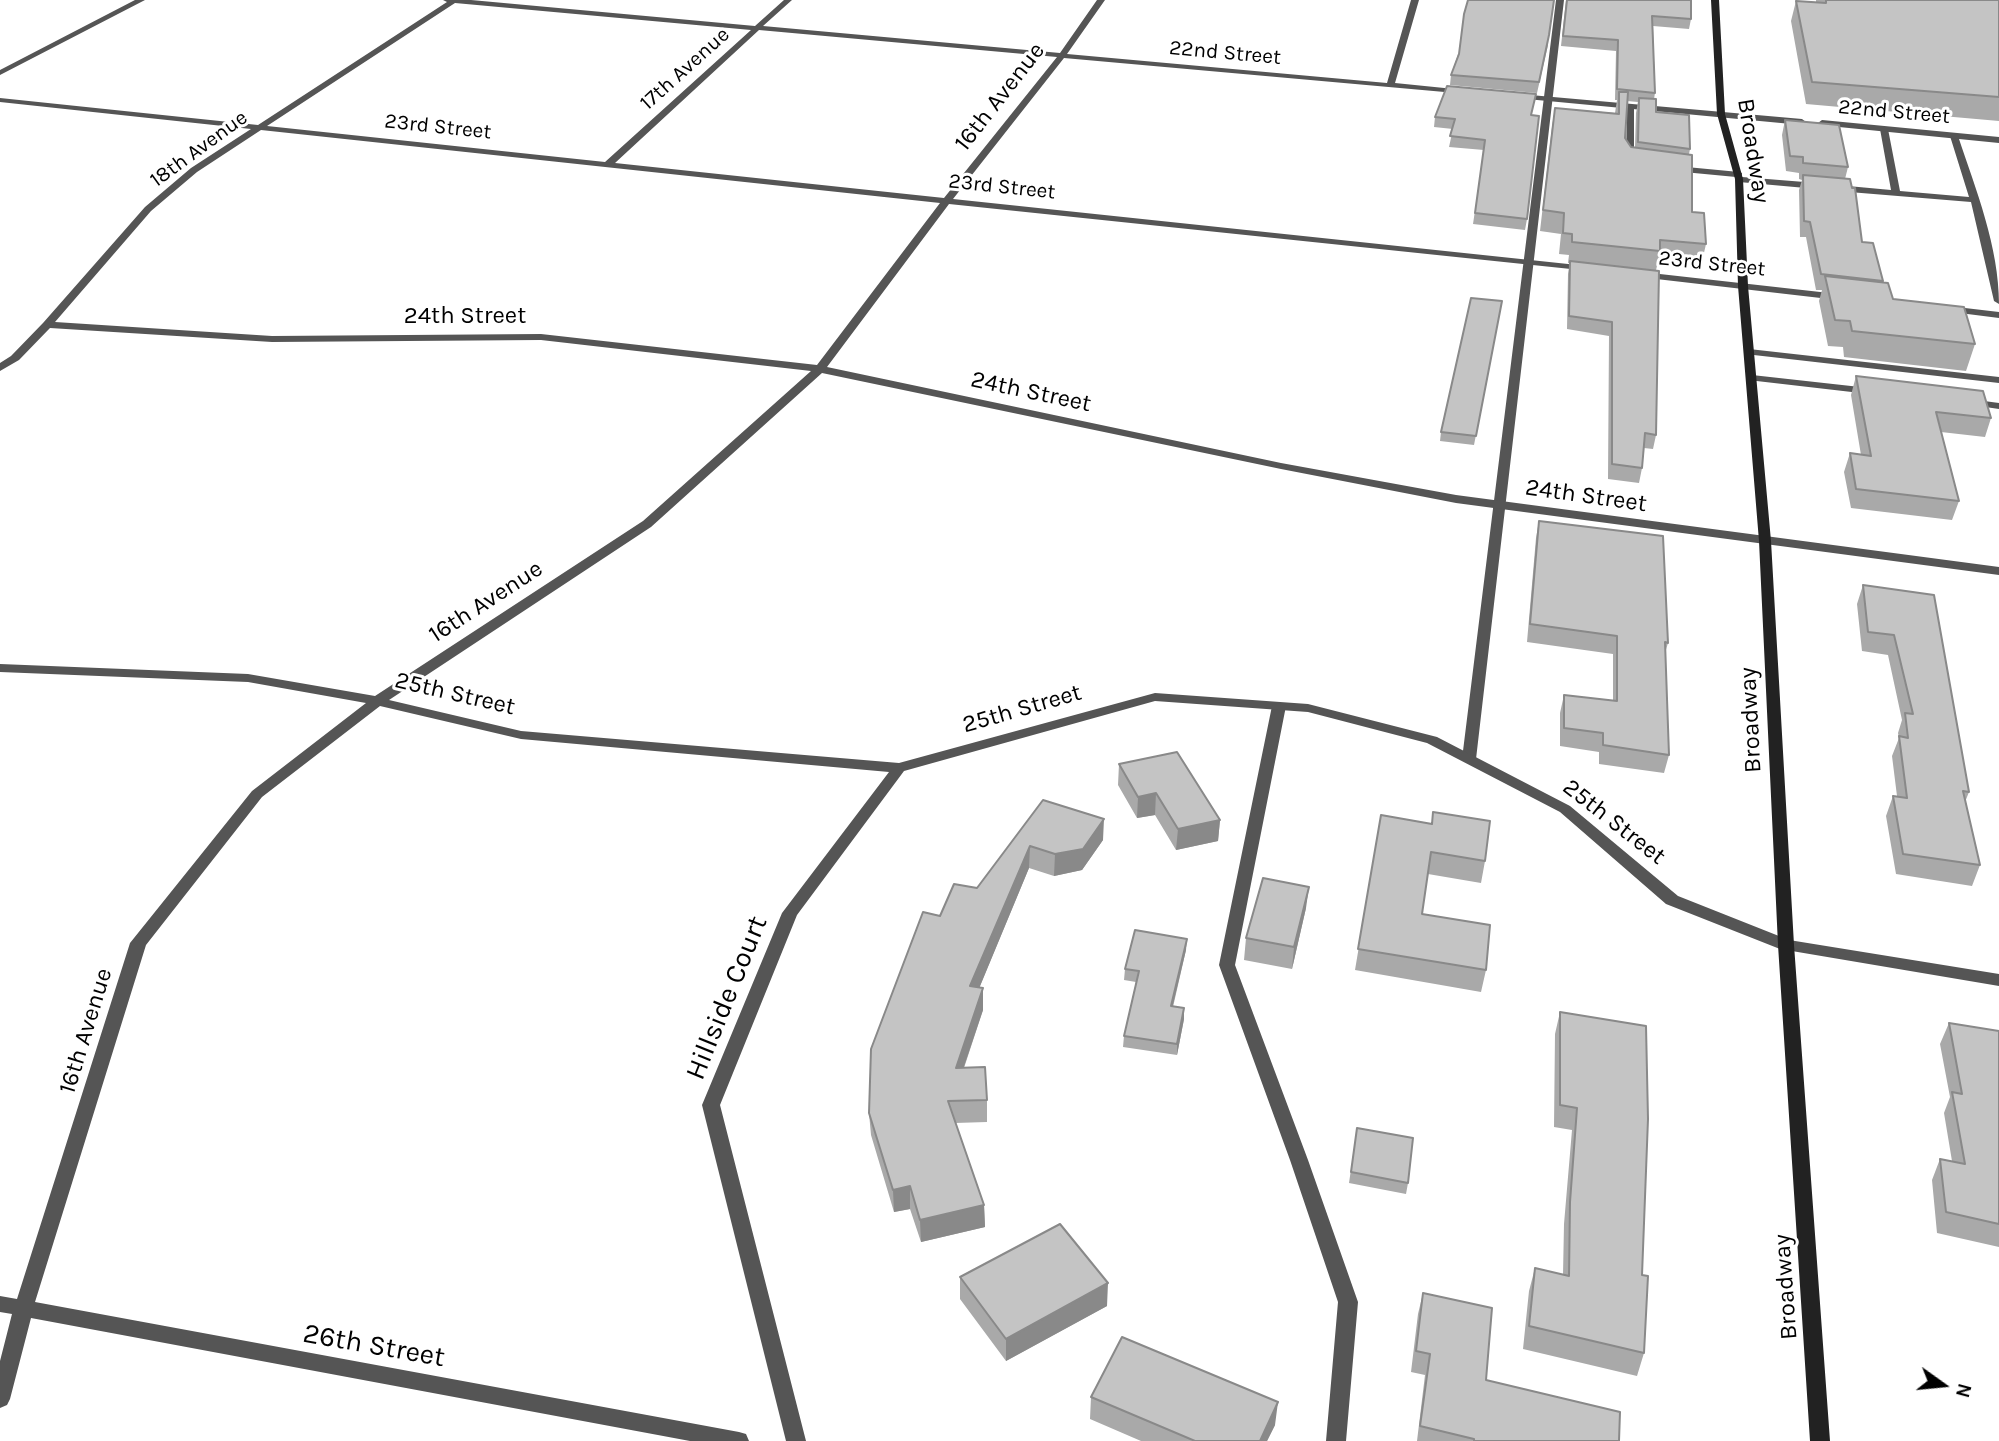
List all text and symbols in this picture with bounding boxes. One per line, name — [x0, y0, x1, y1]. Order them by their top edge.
street label: 17th Avenue — [635, 22, 735, 116]
street label: 22nd Street — [1168, 36, 1282, 70]
street label: 16th Avenue — [949, 37, 1051, 157]
street label: 22nd Street — [1837, 95, 1951, 129]
street label: Broadway — [1730, 96, 1776, 206]
street label: 18th Avenue — [145, 105, 253, 193]
street label: 23rd Street — [383, 109, 493, 145]
street label: 23rd Street — [947, 169, 1057, 205]
street label: 23rd Street — [1657, 246, 1767, 282]
street label: 24th Street — [404, 302, 526, 330]
street label: 24th Street — [968, 365, 1094, 419]
street label: 24th Street — [1523, 473, 1649, 519]
street label: 16th Avenue — [424, 555, 548, 649]
street label: 25th Street — [392, 666, 518, 722]
street label: Broadway — [1734, 666, 1768, 774]
street label: 25th Street — [959, 678, 1085, 740]
street label: 25th Street — [1557, 773, 1671, 871]
street label: Hillside Court — [679, 911, 775, 1085]
street label: 16th Avenue — [53, 965, 119, 1097]
street label: Broadway — [1768, 1233, 1804, 1341]
street label: 26th Street — [301, 1317, 447, 1375]
north arrow — [1908, 1350, 1978, 1420]
text: N — [1951, 1381, 1976, 1400]

